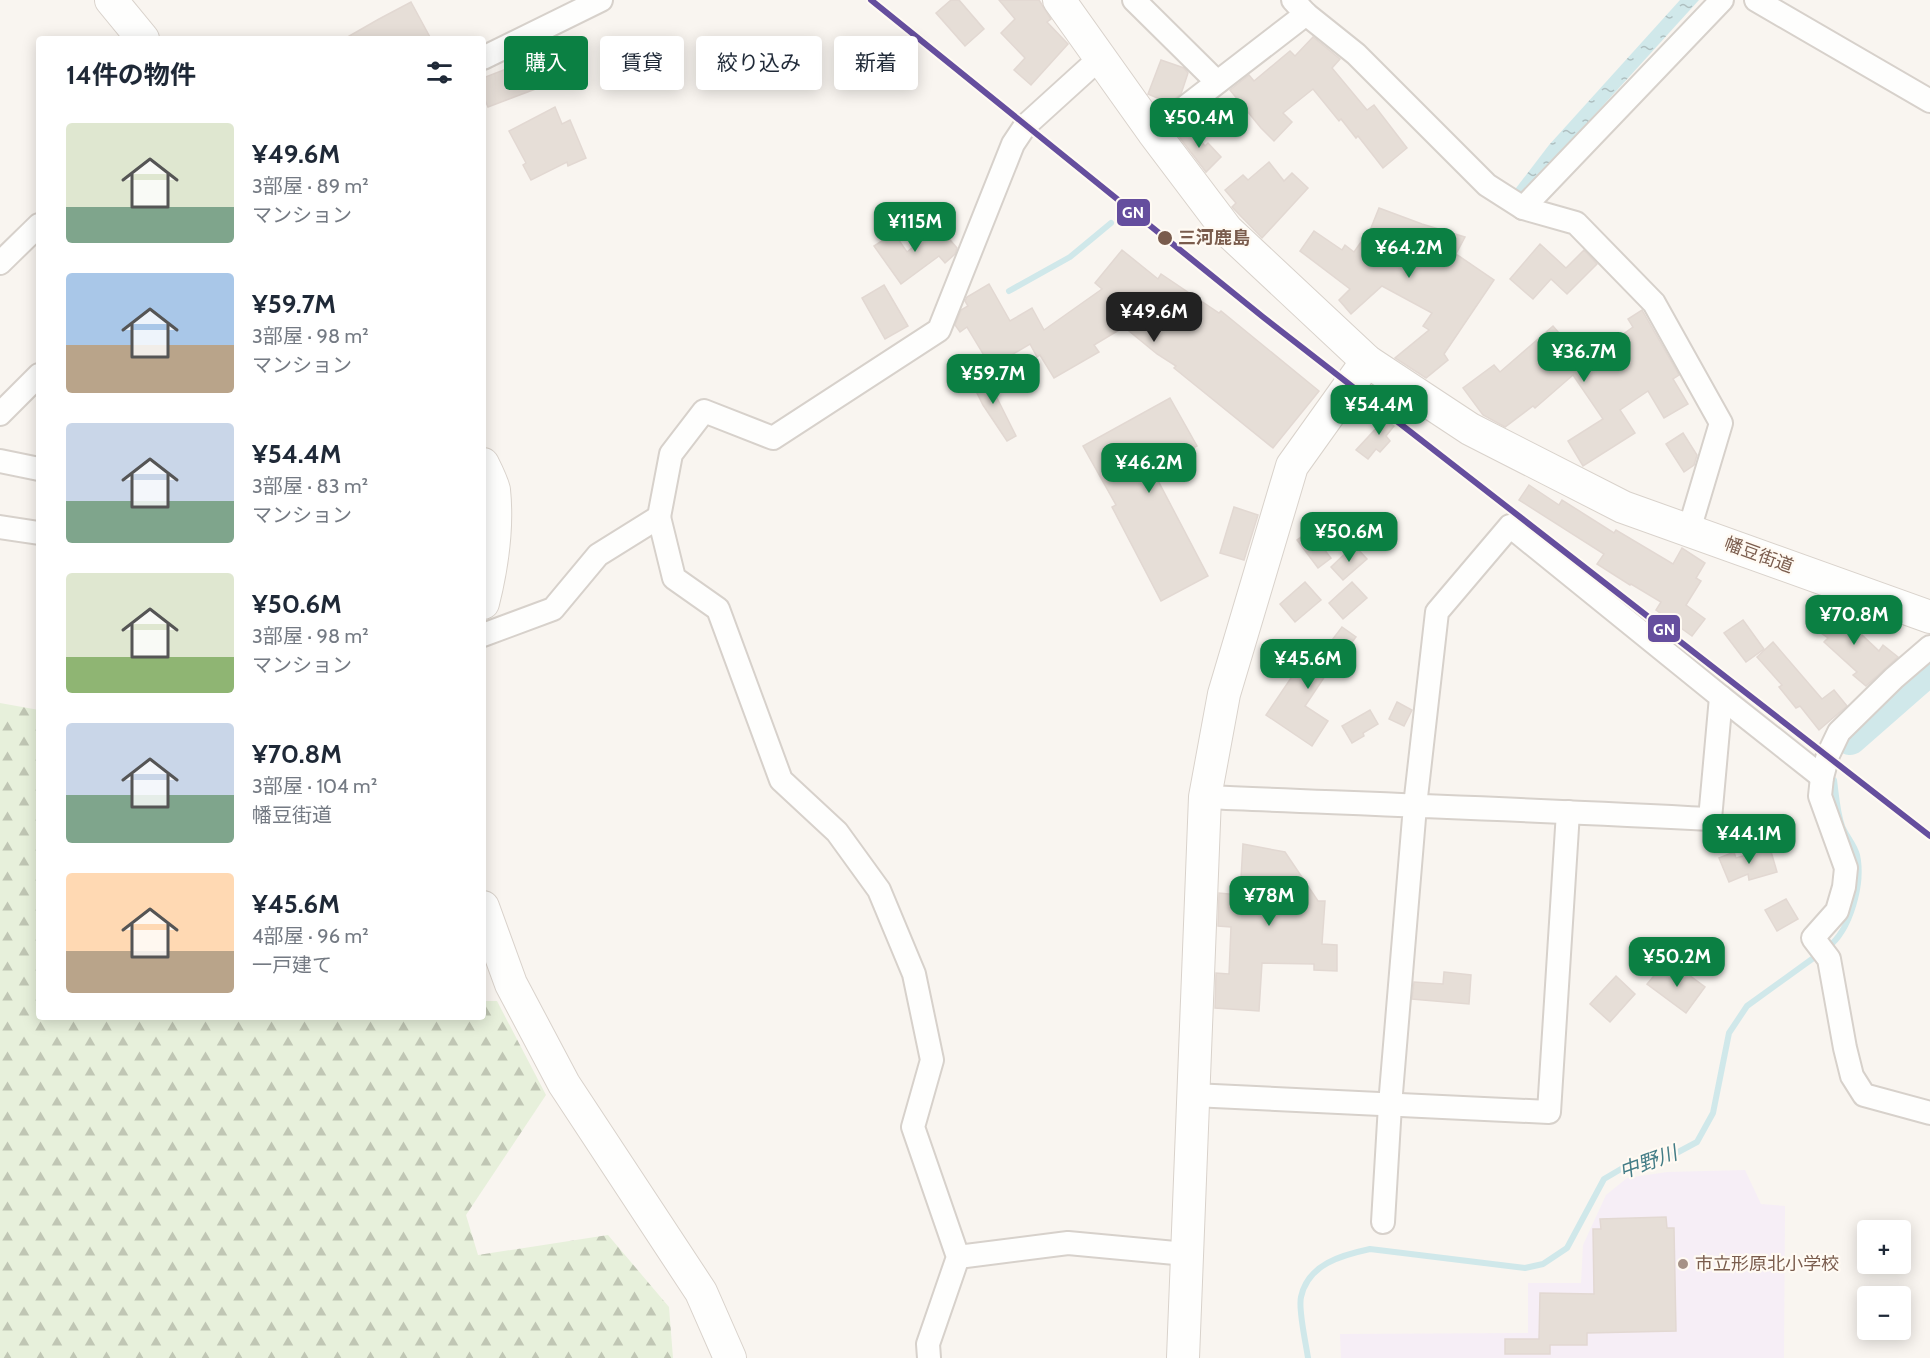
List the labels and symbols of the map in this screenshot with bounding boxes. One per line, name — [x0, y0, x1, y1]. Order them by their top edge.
pin: ¥50.4M — [1150, 98, 1248, 149]
line badge: GN — [1116, 198, 1151, 227]
pin: ¥115M — [873, 202, 957, 253]
text: GN — [1122, 203, 1144, 222]
place label: 三河鹿島 — [1178, 227, 1250, 249]
pin: ¥64.2M — [1360, 228, 1458, 279]
marker: 三河鹿島 — [1156, 229, 1174, 247]
pin: ¥49.6M — [1105, 292, 1203, 343]
pin: ¥36.7M — [1535, 332, 1633, 383]
pin: ¥59.7M — [944, 354, 1042, 405]
pin: ¥54.4M — [1330, 385, 1428, 436]
pin: ¥46.2M — [1100, 443, 1198, 494]
pin: ¥50.6M — [1300, 512, 1398, 563]
street label: 幡豆街道 — [1721, 532, 1797, 578]
pin: ¥70.8M — [1805, 595, 1903, 646]
line badge: GN — [1647, 614, 1681, 643]
text: GN — [1653, 620, 1675, 639]
pin: ¥45.6M — [1259, 639, 1357, 690]
pin: ¥44.1M — [1700, 814, 1798, 865]
pin: ¥78M — [1233, 876, 1305, 927]
pin: ¥50.2M — [1628, 937, 1726, 988]
water label: 中野川 — [1616, 1140, 1682, 1184]
place label: 市立形原北小学校 — [1695, 1253, 1839, 1275]
marker: 市立形原北小学校 — [1676, 1257, 1690, 1271]

